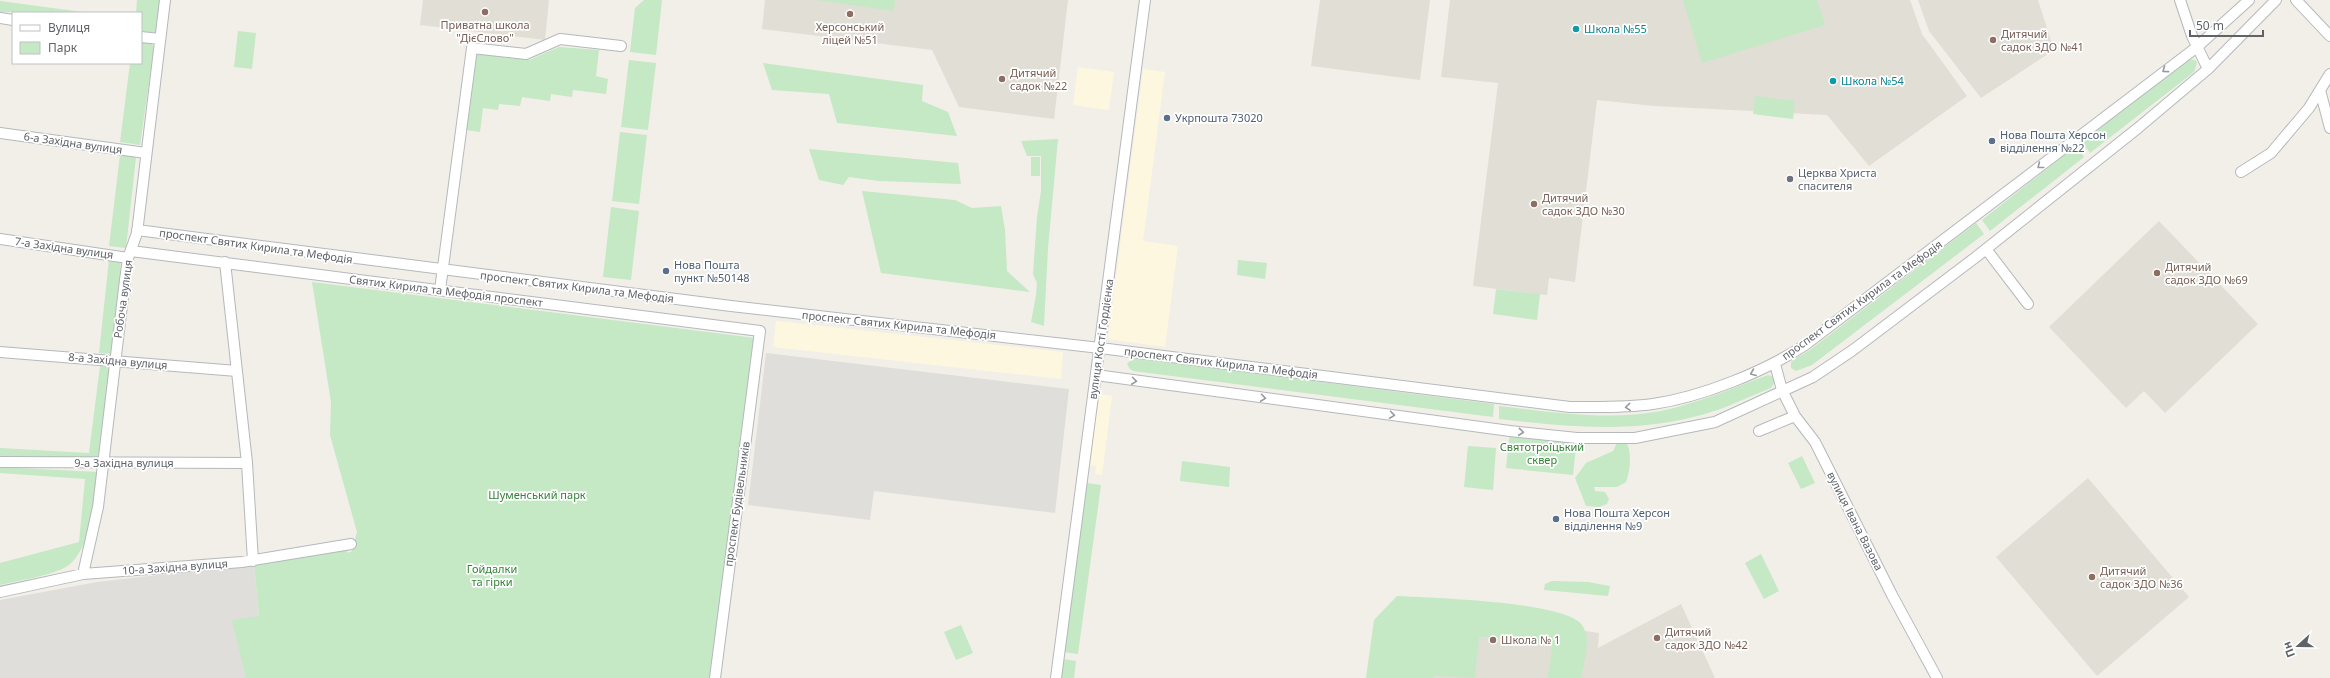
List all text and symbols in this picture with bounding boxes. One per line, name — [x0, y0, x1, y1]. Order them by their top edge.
marker: Приватна школа "ДієСлово" — [480, 7, 490, 17]
marker: Херсонський ліцей №51 — [845, 9, 855, 19]
legend — [12, 12, 142, 64]
scale bar — [2190, 12, 2263, 38]
place label: Приватна школа "ДієСлово" — [440, 17, 530, 45]
text: 50 m — [2196, 17, 2224, 34]
text: Вулиця — [48, 19, 90, 36]
place label: Херсонський ліцей №51 — [816, 19, 884, 47]
place label: Школа №55 — [1584, 21, 1647, 36]
marker: Школа №55 — [1571, 24, 1581, 34]
place label: Дитячий садок ЗДО №41 — [2001, 26, 2084, 54]
marker: Дитячий садок ЗДО №41 — [1988, 35, 1998, 45]
text: Парк — [48, 39, 78, 56]
place label: Дитячий садок №22 — [1010, 65, 1067, 93]
one-way arrow — [2163, 65, 2170, 72]
place label: Школа №54 — [1841, 73, 1904, 88]
marker: Дитячий садок №22 — [997, 74, 1007, 84]
marker: Школа №54 — [1828, 76, 1838, 86]
place label: Укрпошта 73020 — [1175, 110, 1263, 125]
marker: Укрпошта 73020 — [1162, 113, 1172, 123]
place label: Нова Пошта Херсон відділення №22 — [2000, 127, 2106, 155]
street label: 6-а Західна вулиця — [23, 128, 123, 157]
marker: Нова Пошта Херсон відділення №22 — [1987, 136, 1997, 146]
one-way arrow — [2037, 161, 2044, 168]
place label: Церква Христа спасителя — [1798, 165, 1877, 193]
marker: Церква Христа спасителя — [1785, 174, 1795, 184]
place label: Дитячий садок ЗДО №30 — [1542, 190, 1625, 218]
marker: Дитячий садок ЗДО №30 — [1529, 199, 1539, 209]
street label: проспект Святих Кирила та Мефодія — [158, 225, 354, 267]
street label: 7-а Західна вулиця — [14, 233, 114, 262]
street label: проспект Святих Кирила та Мефодія — [1778, 236, 1945, 363]
place label: Нова Пошта пункт №50148 — [674, 257, 750, 285]
street label: Робоча вулиця — [110, 259, 135, 339]
place label: Дитячий садок ЗДО №69 — [2165, 259, 2248, 287]
marker: Нова Пошта пункт №50148 — [661, 266, 671, 276]
street label: проспект Святих Кирила та Мефодія — [479, 267, 675, 306]
marker: Дитячий садок ЗДО №69 — [2152, 268, 2162, 278]
street label: Святих Кирила та Мефодія проспект — [348, 271, 544, 310]
street label: вулиця Кості Гордієнка — [1085, 278, 1116, 400]
street label: проспект Святих Кирила та Мефодія — [801, 307, 997, 342]
street label: проспект Святих Кирила та Мефодія — [1123, 343, 1319, 382]
street label: 8-а Західна вулиця — [68, 349, 168, 372]
one-way arrow — [1750, 368, 1757, 376]
one-way arrow — [1131, 376, 1137, 385]
one-way arrow — [1260, 393, 1266, 402]
one-way arrow — [1625, 402, 1632, 411]
one-way arrow — [1389, 410, 1395, 419]
one-way arrow — [1518, 428, 1524, 437]
park label: Святотроїцький сквер — [1500, 439, 1584, 467]
street label: проспект Будівельників — [720, 440, 753, 567]
street label: 9-а Західна вулиця — [74, 455, 174, 470]
street label: вулиця Івана Вазова — [1824, 469, 1887, 573]
park label: Шуменський парк — [488, 487, 586, 502]
place label: Нова Пошта Херсон відділення №9 — [1564, 505, 1670, 533]
marker: Нова Пошта Херсон відділення №9 — [1551, 514, 1561, 524]
street label: 10-а Західна вулиця — [122, 555, 228, 578]
park label: Гойдалки та гірки — [467, 561, 517, 589]
place label: Дитячий садок ЗДО №36 — [2100, 563, 2183, 591]
marker: Дитячий садок ЗДО №36 — [2087, 572, 2097, 582]
place label: Дитячий садок ЗДО №42 — [1665, 624, 1748, 652]
north arrow — [2278, 626, 2318, 666]
place label: Школа № 1 — [1501, 632, 1560, 647]
marker: Дитячий садок ЗДО №42 — [1652, 633, 1662, 643]
marker: Школа № 1 — [1488, 635, 1498, 645]
text: Пн — [2278, 640, 2298, 660]

